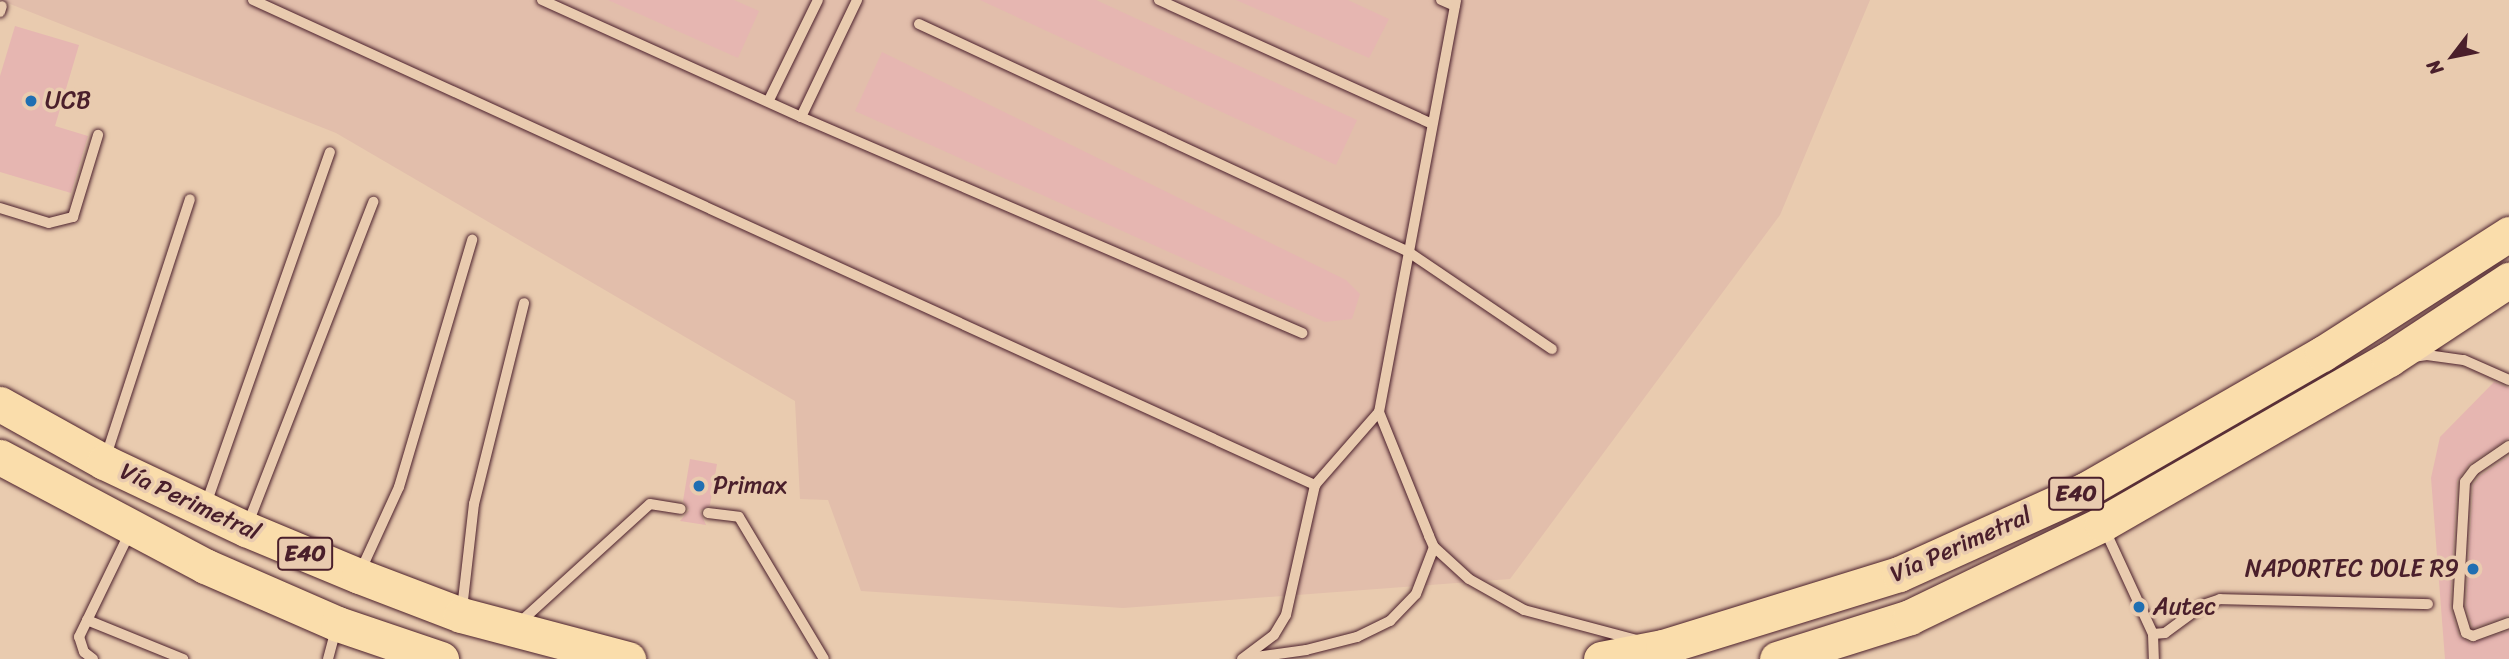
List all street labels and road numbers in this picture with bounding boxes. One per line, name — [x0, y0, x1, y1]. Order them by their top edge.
street label: Vía Perimetral — [116, 457, 264, 547]
road number: E40 — [2048, 474, 2104, 514]
street label: Vía Perimetral — [1886, 501, 2036, 589]
road number: E40 — [277, 534, 333, 574]

